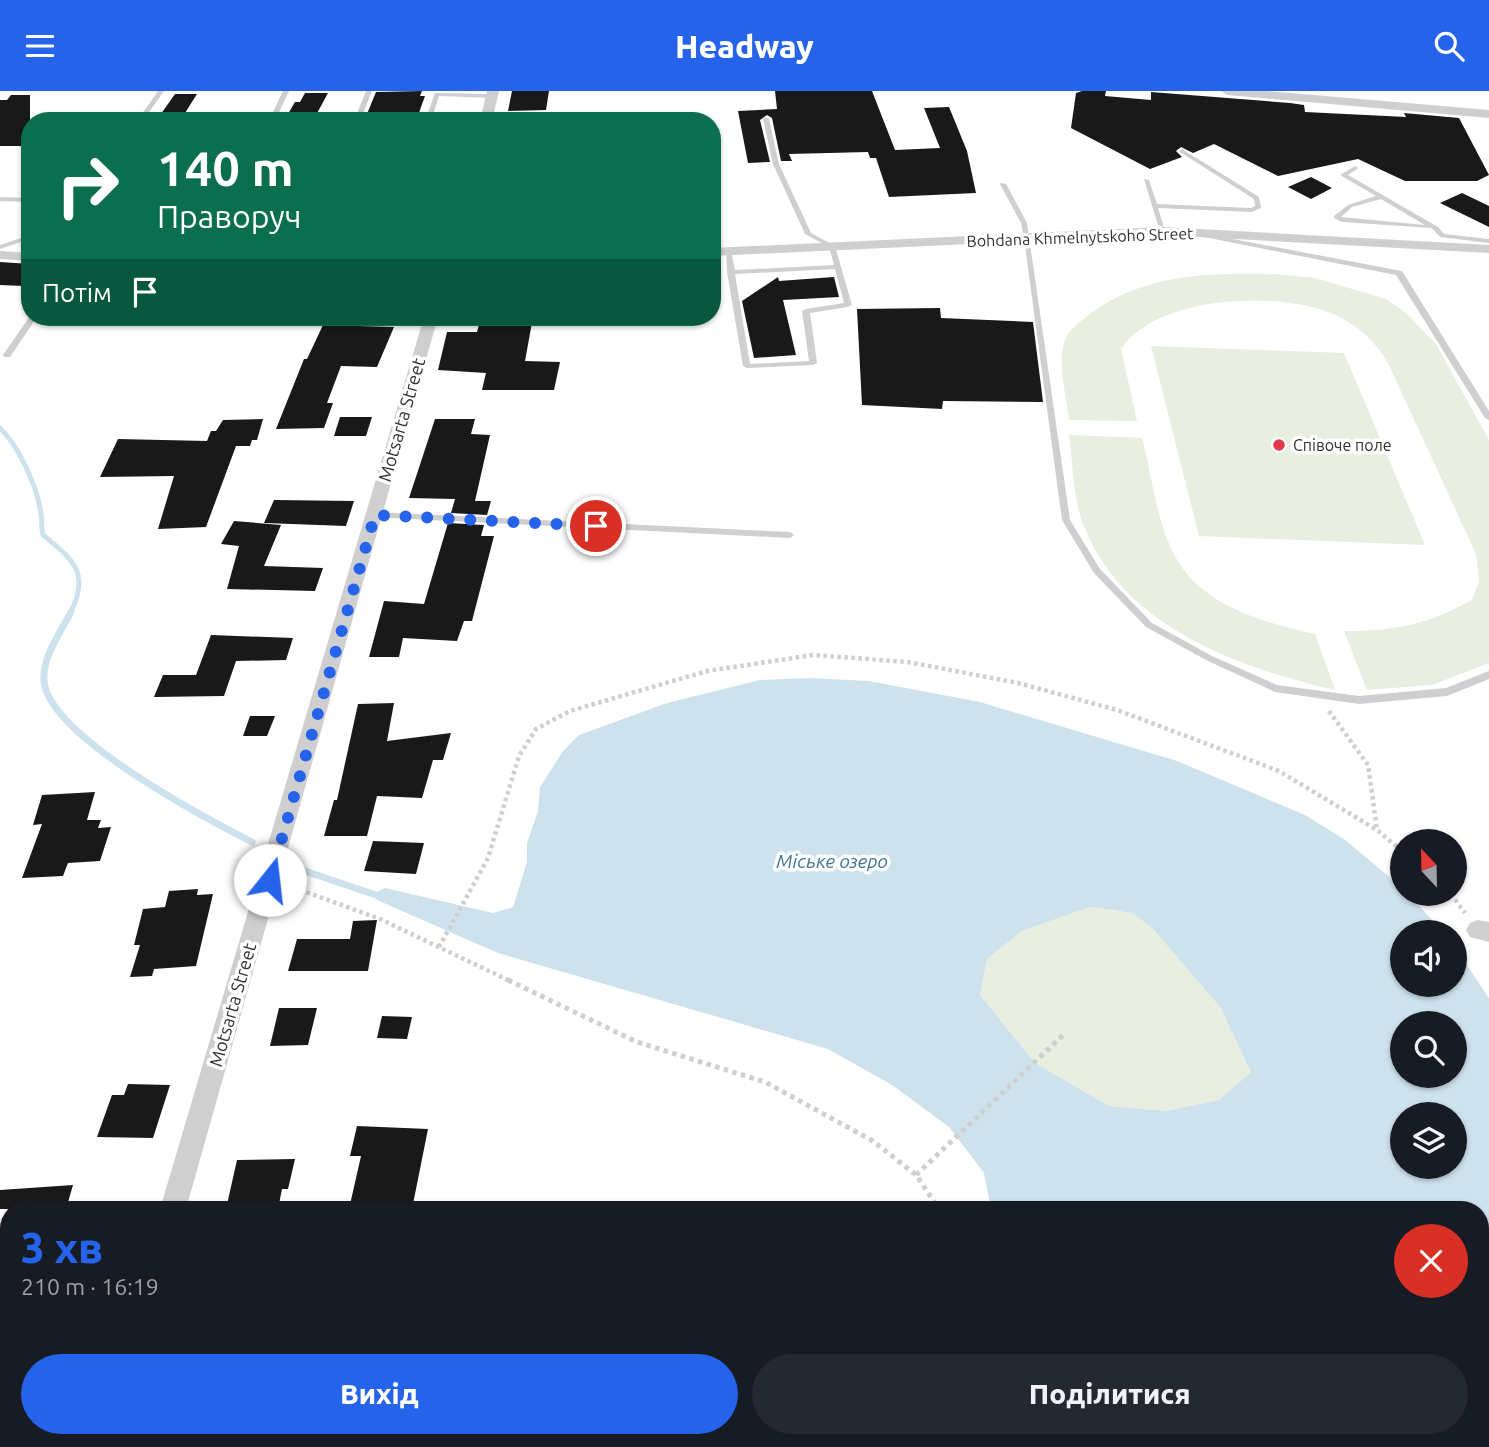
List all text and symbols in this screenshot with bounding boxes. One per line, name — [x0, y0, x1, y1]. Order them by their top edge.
icon: menu — [21, 27, 59, 65]
icon: search — [1430, 27, 1468, 65]
text: Headway — [675, 28, 814, 64]
icon: right — [42, 140, 133, 231]
text: 140 m — [157, 140, 294, 195]
text: Праворуч — [157, 198, 302, 234]
street label: Bohdana Khmelnytskoho Street — [966, 224, 1194, 250]
icon: arrive — [126, 273, 164, 311]
text: Потім — [42, 278, 112, 307]
street label: Motsarta Street — [374, 356, 428, 484]
place label: Співоче поле — [1293, 436, 1392, 454]
marker: Співоче поле — [1271, 437, 1287, 453]
pin — [566, 496, 626, 556]
icon: arrive — [577, 507, 615, 545]
north arrow — [1390, 829, 1466, 907]
map controls — [1390, 829, 1467, 1179]
position arrow — [233, 843, 307, 917]
water label: Міське озеро — [776, 850, 888, 872]
button: sound — [1390, 920, 1467, 997]
street label: Motsarta Street — [205, 941, 259, 1069]
button: search — [1390, 1011, 1467, 1088]
button: layers — [1390, 1102, 1467, 1179]
text: 3 хв — [21, 1224, 103, 1271]
button: close — [1394, 1224, 1468, 1298]
text: 210 m · 16:19 — [21, 1274, 159, 1299]
button: Вихід — [21, 1354, 738, 1434]
button: Поділитися — [752, 1354, 1468, 1434]

